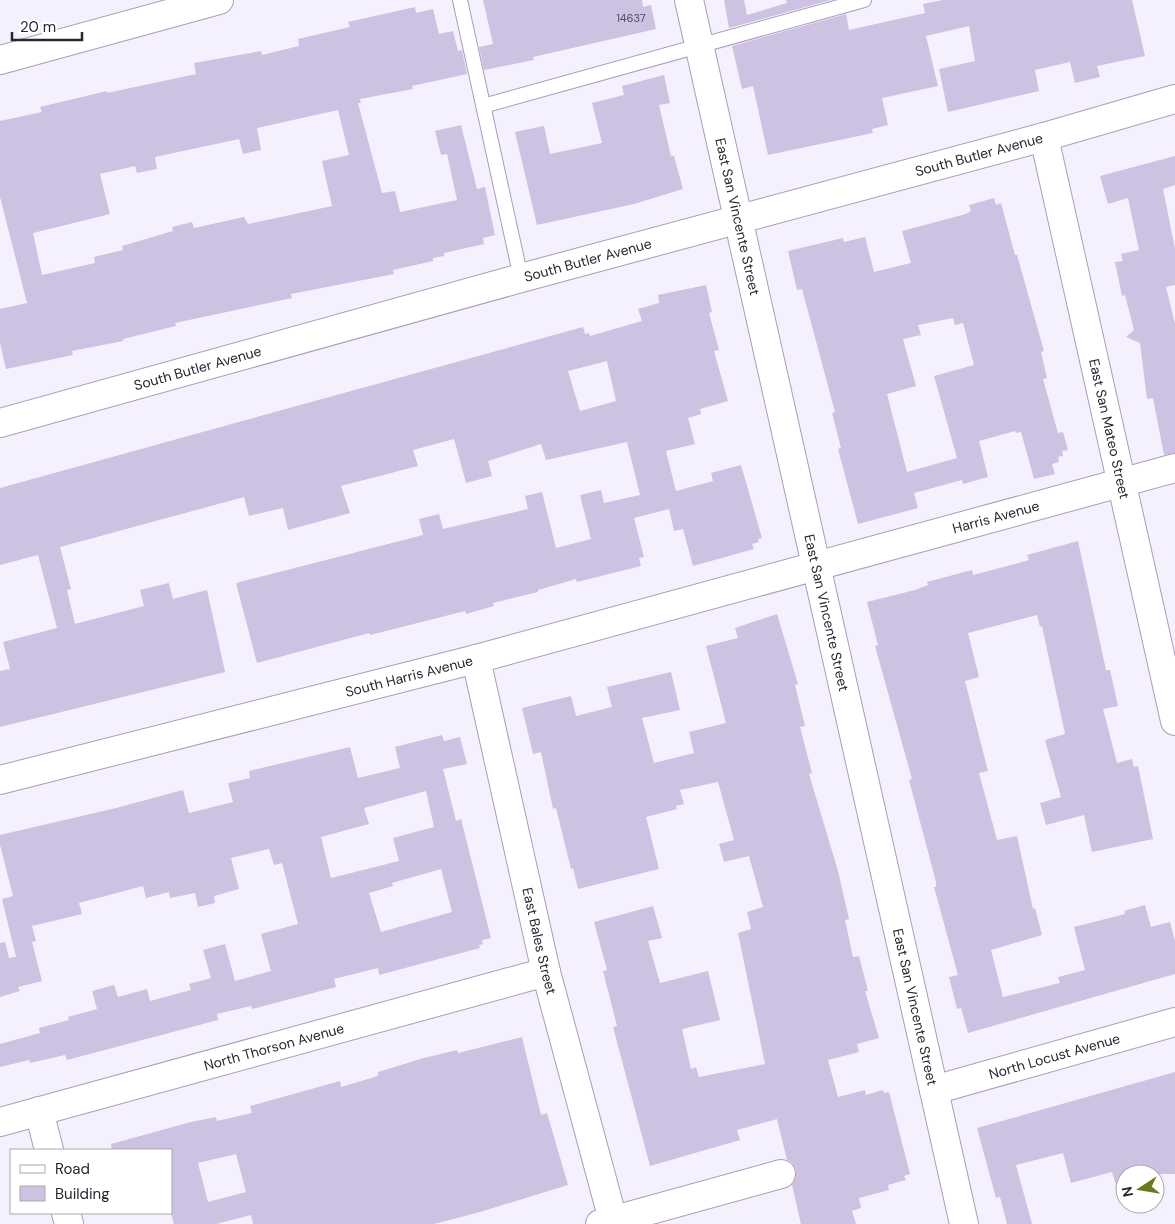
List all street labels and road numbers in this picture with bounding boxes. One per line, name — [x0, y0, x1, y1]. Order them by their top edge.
street label: South Butler Avenue — [913, 129, 1045, 180]
street label: East San Vincente Street — [711, 136, 764, 297]
street label: South Butler Avenue — [522, 234, 654, 286]
street label: South Butler Avenue — [132, 342, 263, 394]
street label: East San Mateo Street — [1085, 357, 1134, 501]
street label: Harris Avenue — [950, 497, 1041, 537]
street label: East San Vincente Street — [800, 532, 853, 693]
street label: South Harris Avenue — [343, 651, 475, 701]
street label: East Bales Street — [518, 886, 561, 996]
street label: East San Vincente Street — [889, 927, 942, 1087]
street label: North Thorson Avenue — [202, 1019, 346, 1075]
street label: North Locust Avenue — [987, 1029, 1122, 1083]

